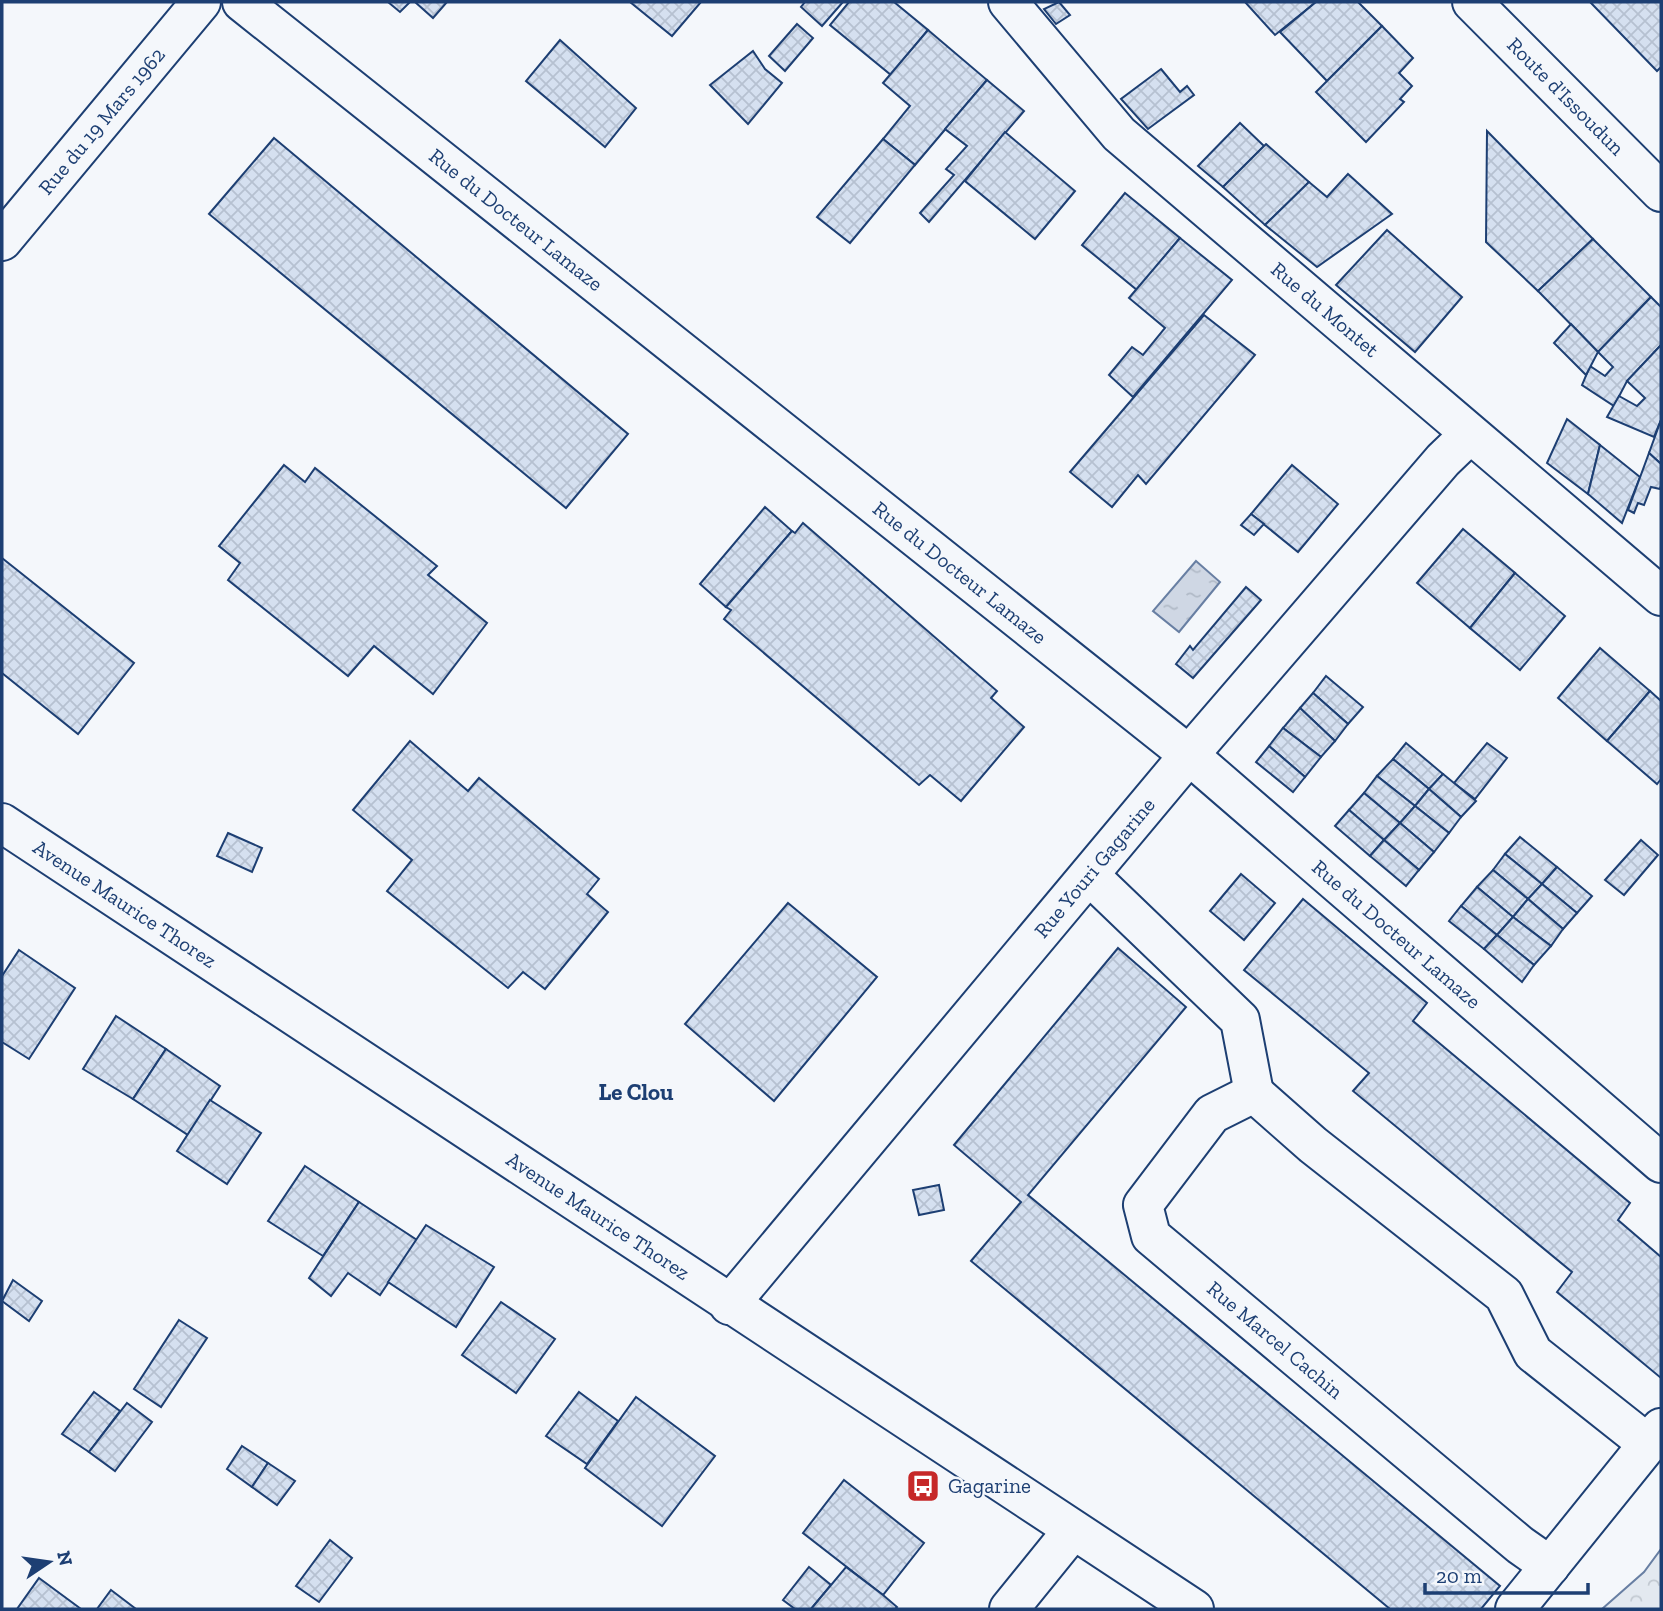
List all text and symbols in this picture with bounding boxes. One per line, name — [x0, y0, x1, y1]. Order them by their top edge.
street label: Route d'Issoudun — [1502, 32, 1630, 160]
street label: Rue du 19 Mars 1962 — [33, 42, 170, 200]
street label: Rue du Docteur Lamaze — [424, 143, 608, 296]
street label: Rue du Montet — [1266, 256, 1384, 362]
street label: Rue du Docteur Lamaze — [868, 496, 1052, 649]
street label: Rue Youri Gagarine — [1029, 792, 1160, 943]
street label: Avenue Maurice Thorez — [29, 834, 222, 973]
street label: Rue du Docteur Lamaze — [1307, 854, 1486, 1014]
district label: Le Clou — [598, 1078, 674, 1106]
street label: Avenue Maurice Thorez — [502, 1146, 695, 1285]
street label: Rue Marcel Cachin — [1202, 1276, 1348, 1404]
bus stop icon: Gagarine — [904, 1467, 942, 1505]
place label: Gagarine — [948, 1473, 1031, 1498]
north arrow — [14, 1527, 84, 1597]
text: N — [52, 1549, 78, 1568]
scale bar — [1425, 1552, 1588, 1596]
text: 20 m — [1436, 1563, 1482, 1588]

